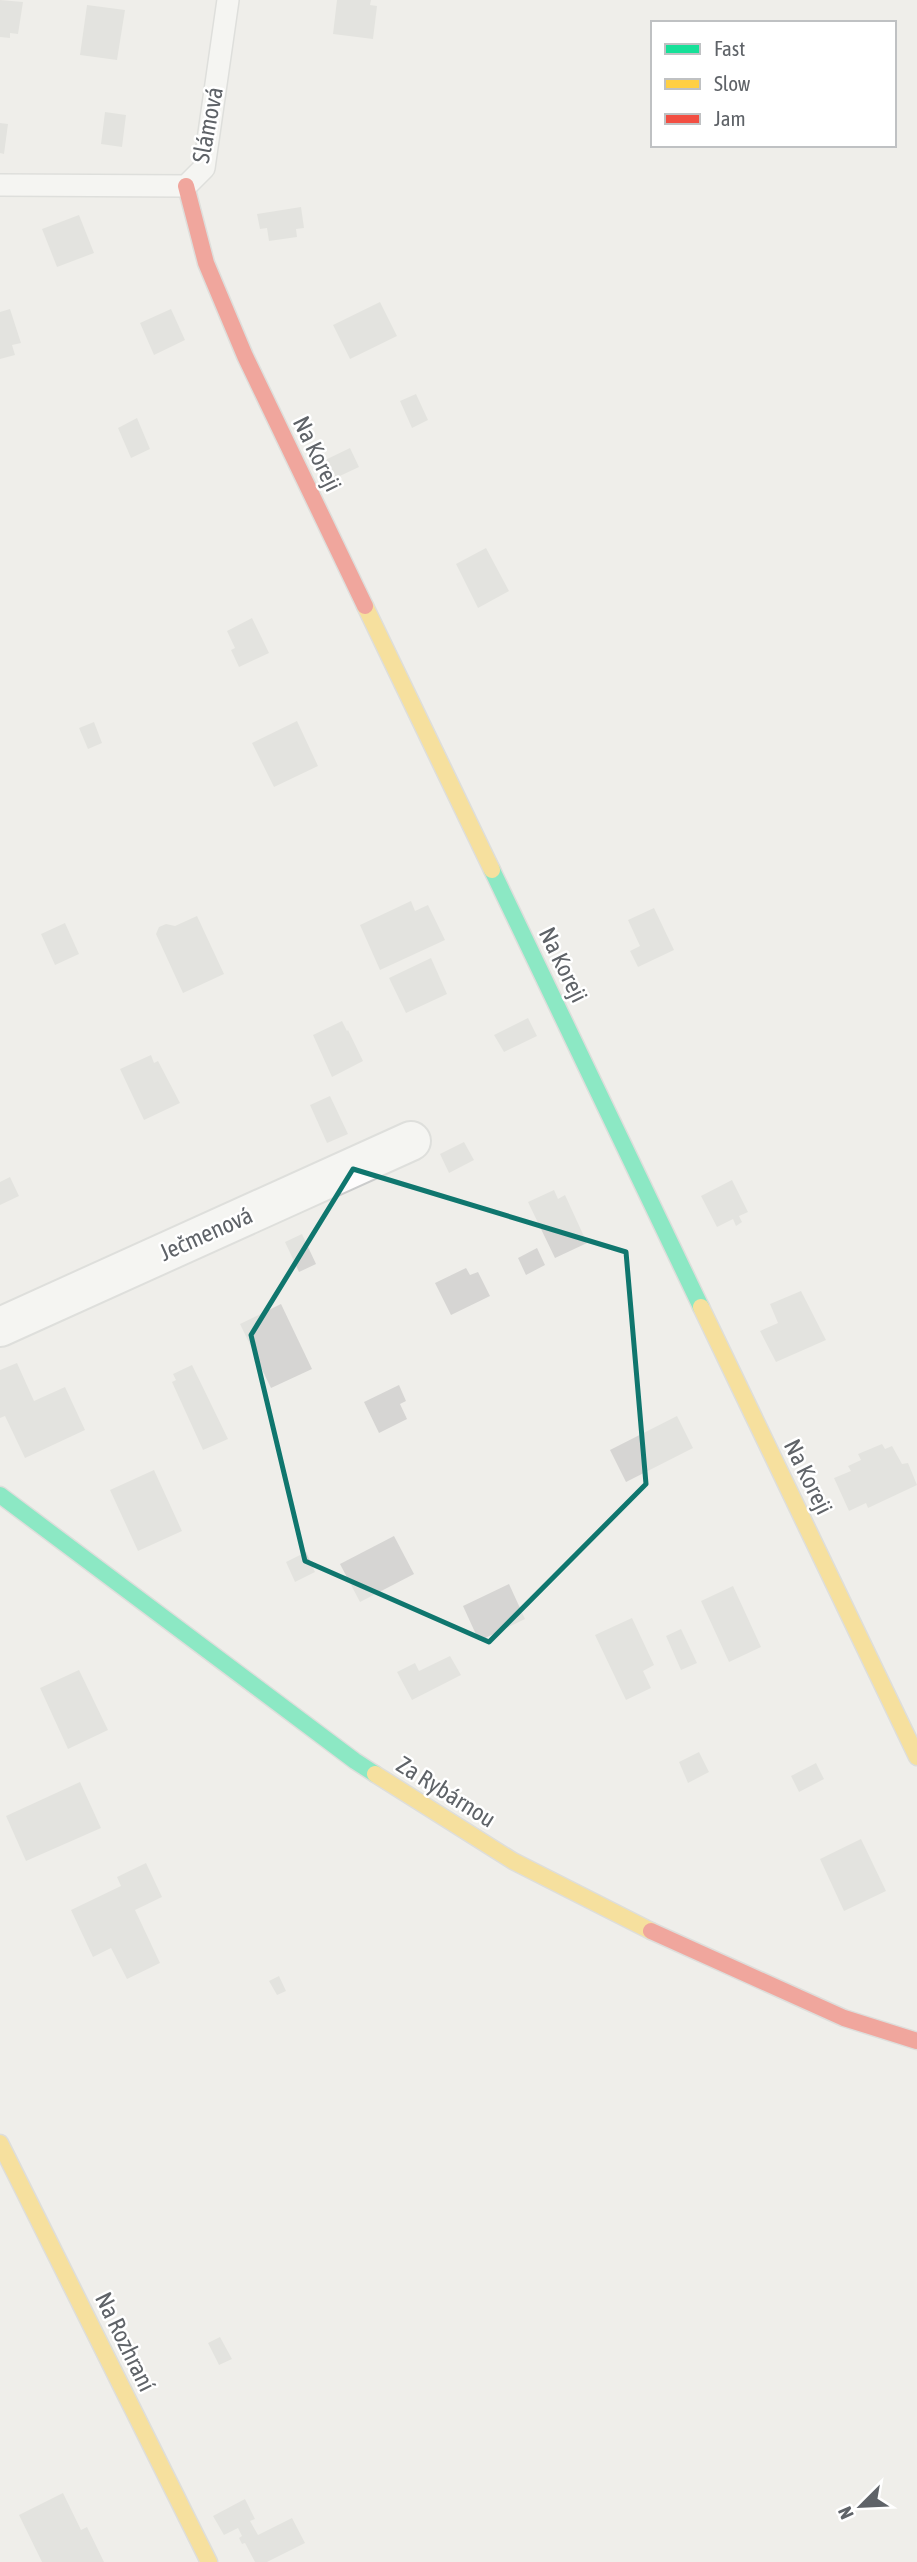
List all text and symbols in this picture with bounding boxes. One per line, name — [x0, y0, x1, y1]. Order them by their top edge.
legend — [651, 21, 896, 147]
text: Fast — [714, 36, 745, 60]
text: Slow — [714, 71, 751, 95]
street label: Slámová — [187, 85, 228, 165]
text: Jam — [714, 106, 746, 130]
street label: Na Koreji — [288, 412, 347, 496]
street label: Na Koreji — [534, 923, 593, 1007]
street label: Ječmenová — [155, 1201, 257, 1266]
street label: Na Koreji — [779, 1435, 838, 1519]
street label: Za Rybárnou — [392, 1751, 501, 1833]
street label: Na Rozhraní — [90, 2288, 161, 2396]
north arrow — [826, 2471, 896, 2541]
text: N — [833, 2503, 858, 2523]

